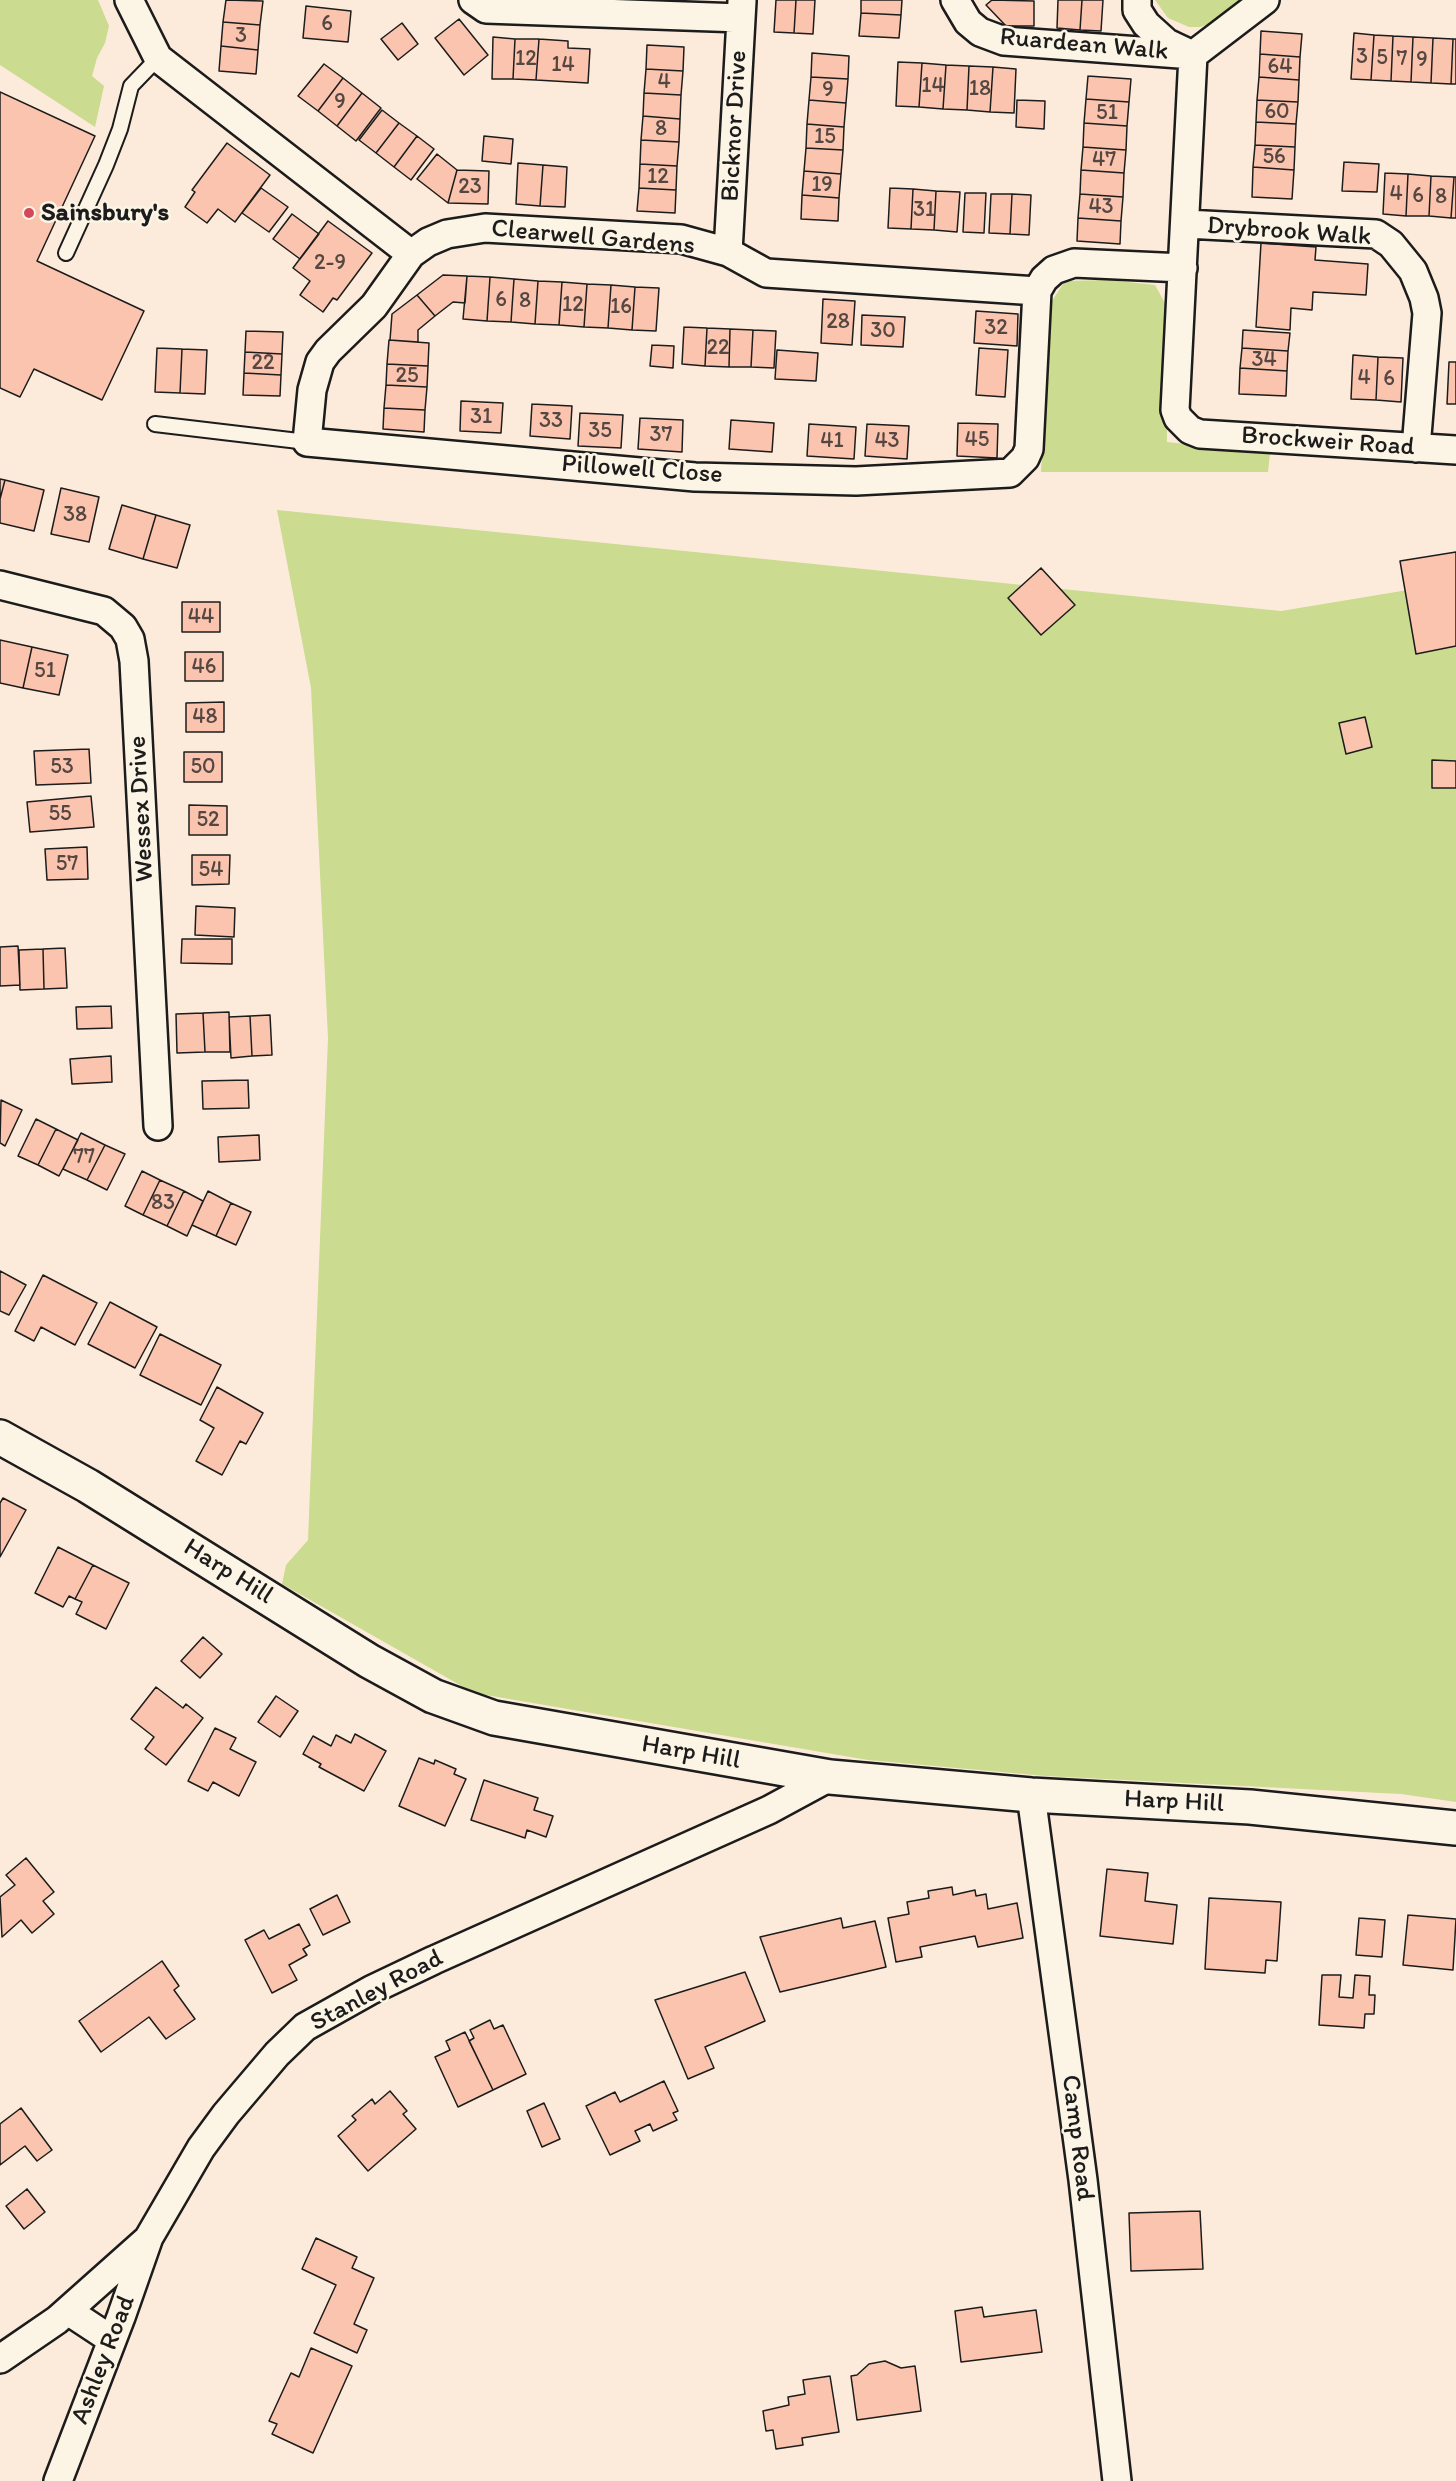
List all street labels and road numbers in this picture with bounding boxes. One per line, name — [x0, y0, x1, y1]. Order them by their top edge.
street label: Ruardean Walk — [998, 22, 1170, 68]
street label: Bicknor Drive — [715, 49, 755, 203]
street label: Drybrook Walk — [1206, 211, 1372, 253]
street label: Clearwell Gardens — [490, 214, 696, 262]
street label: Brockweir Road — [1240, 420, 1416, 464]
street label: Pillowell Close — [560, 449, 724, 491]
street label: Wessex Drive — [123, 735, 161, 883]
street label: Harp Hill — [177, 1532, 279, 1612]
street label: Harp Hill — [639, 1729, 743, 1777]
street label: Harp Hill — [1123, 1784, 1225, 1820]
street label: Stanley Road — [305, 1943, 449, 2039]
street label: Camp Road — [1054, 2073, 1100, 2203]
street label: Ashley Road — [65, 2291, 143, 2429]

